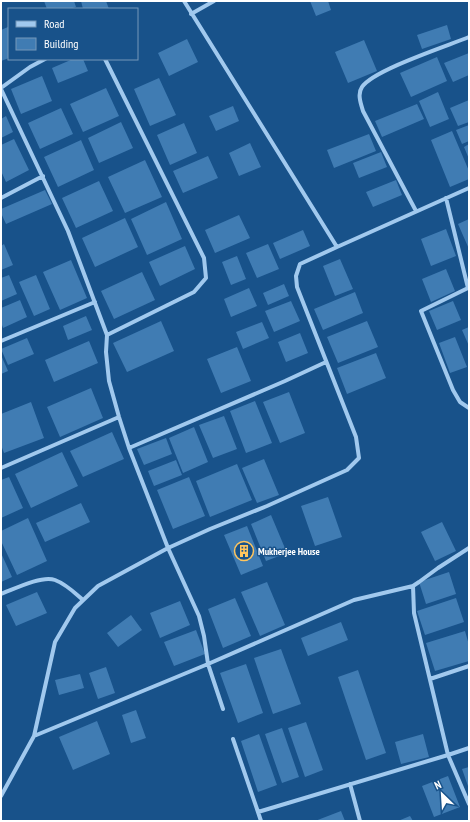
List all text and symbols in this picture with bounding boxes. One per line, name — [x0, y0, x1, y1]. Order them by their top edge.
legend — [8, 8, 138, 60]
text: Road — [44, 16, 64, 31]
text: Building — [44, 36, 79, 51]
building icon: Mukherjee House — [233, 540, 255, 562]
place label: Mukherjee House — [258, 545, 320, 558]
north arrow — [422, 774, 462, 814]
text: N — [432, 777, 443, 793]

